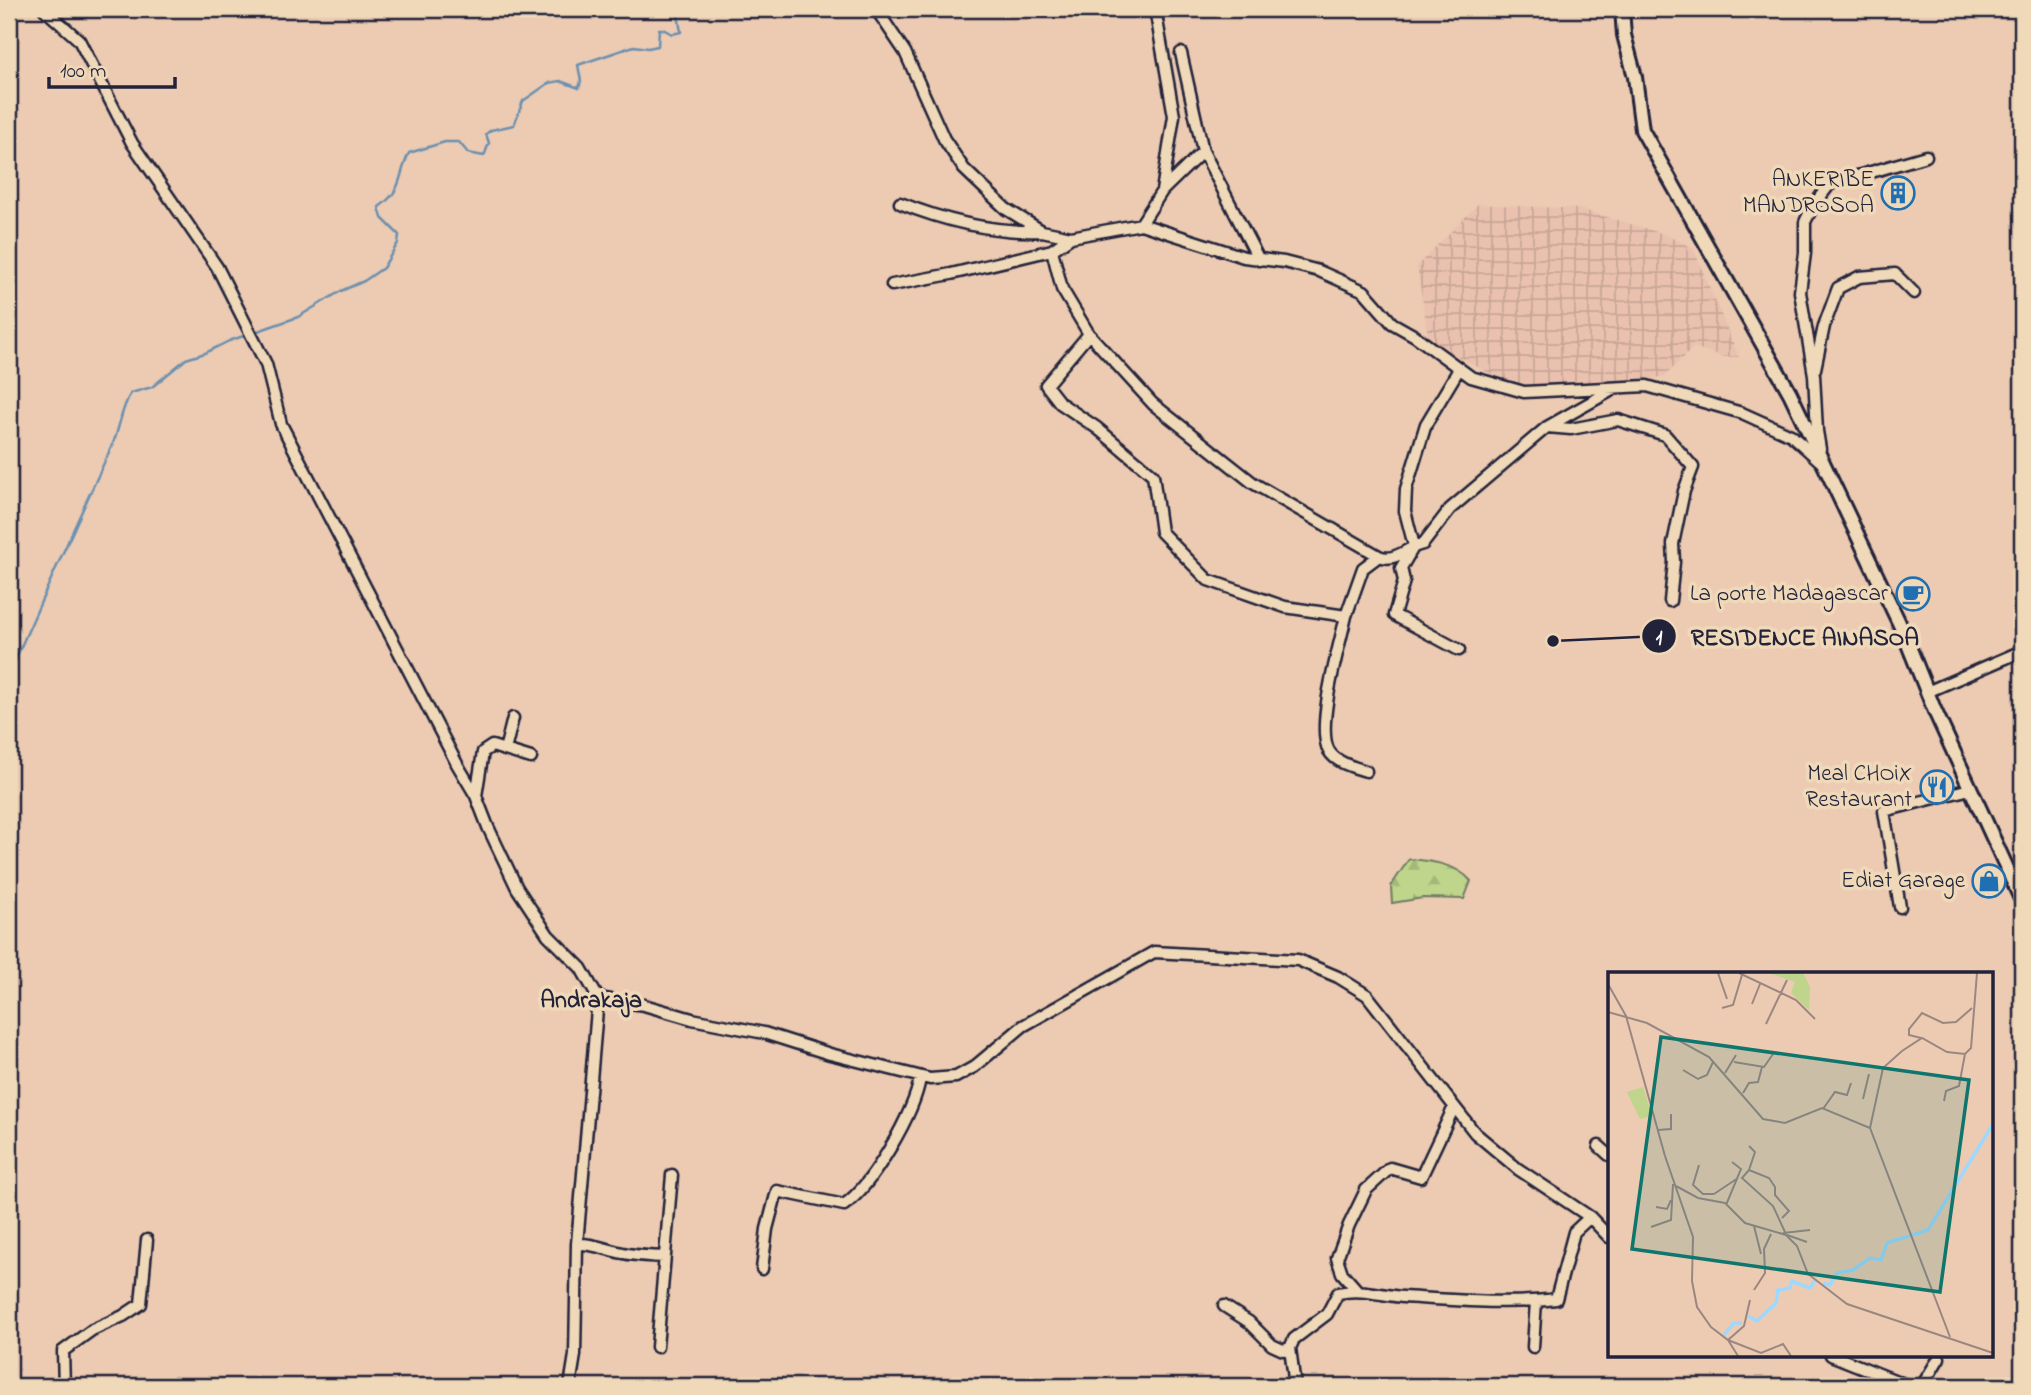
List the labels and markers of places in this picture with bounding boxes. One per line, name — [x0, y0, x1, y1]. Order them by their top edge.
place label: ANKERIBE MANDROSOA — [1743, 164, 1874, 223]
building icon: ANKERIBE MANDROSOA — [1879, 174, 1917, 212]
cafe icon: La porte Madagascar — [1894, 575, 1932, 613]
place label: La porte Madagascar — [1690, 578, 1889, 612]
callout: RESIDENCE AINASOA — [1642, 614, 1933, 659]
place label: Meal CHOiX Restaurant — [1805, 758, 1912, 817]
restaurant icon: Meal CHOiX Restaurant — [1918, 768, 1956, 806]
shop icon: Ediat Garage — [1970, 862, 2008, 900]
place label: Ediat Garage — [1841, 865, 1966, 899]

